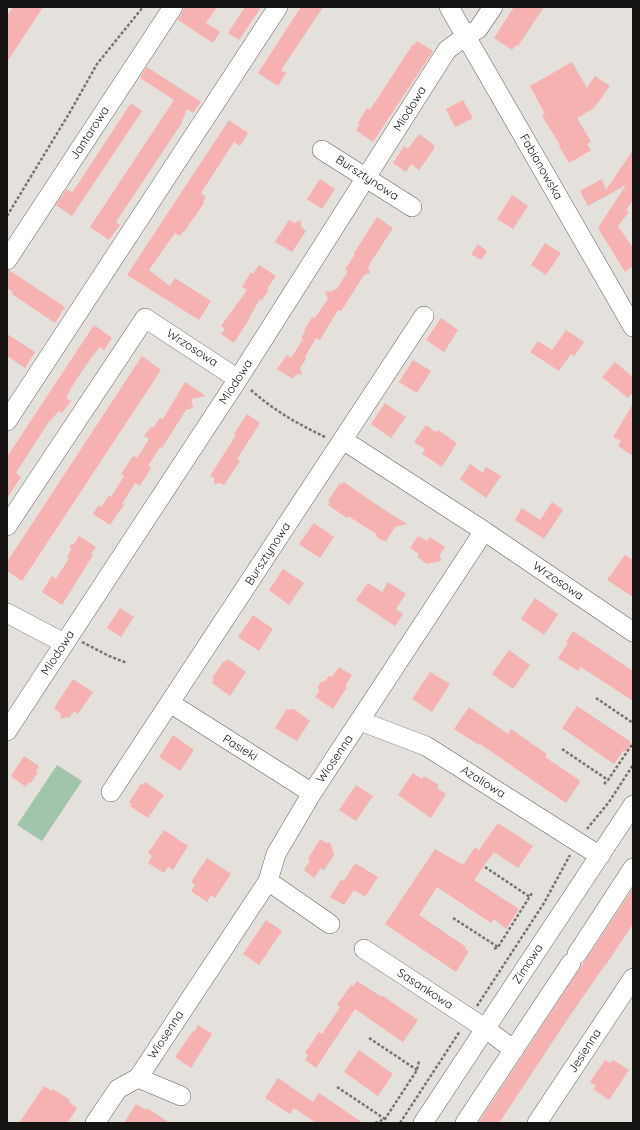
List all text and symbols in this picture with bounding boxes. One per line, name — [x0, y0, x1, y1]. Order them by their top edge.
street label: Miodowa — [390, 84, 430, 134]
street label: Jantarowa — [68, 104, 112, 162]
street label: Fabianowska — [516, 132, 566, 202]
street label: Bursztynowa — [333, 152, 401, 204]
street label: Wrzosowa — [164, 326, 220, 370]
street label: Miodowa — [216, 357, 256, 407]
street label: Bursztynowa — [242, 520, 294, 588]
street label: Wrzosowa — [530, 559, 586, 603]
street label: Miodowa — [38, 628, 78, 678]
street label: Pasieki — [220, 732, 260, 764]
street label: Wiosenna — [314, 732, 356, 786]
street label: Azaliowa — [458, 763, 508, 801]
street label: Zimowa — [510, 941, 546, 987]
street label: Sasankowa — [394, 966, 456, 1012]
street label: Wiosenna — [145, 1008, 187, 1062]
street label: Jesienna — [565, 1026, 605, 1076]

